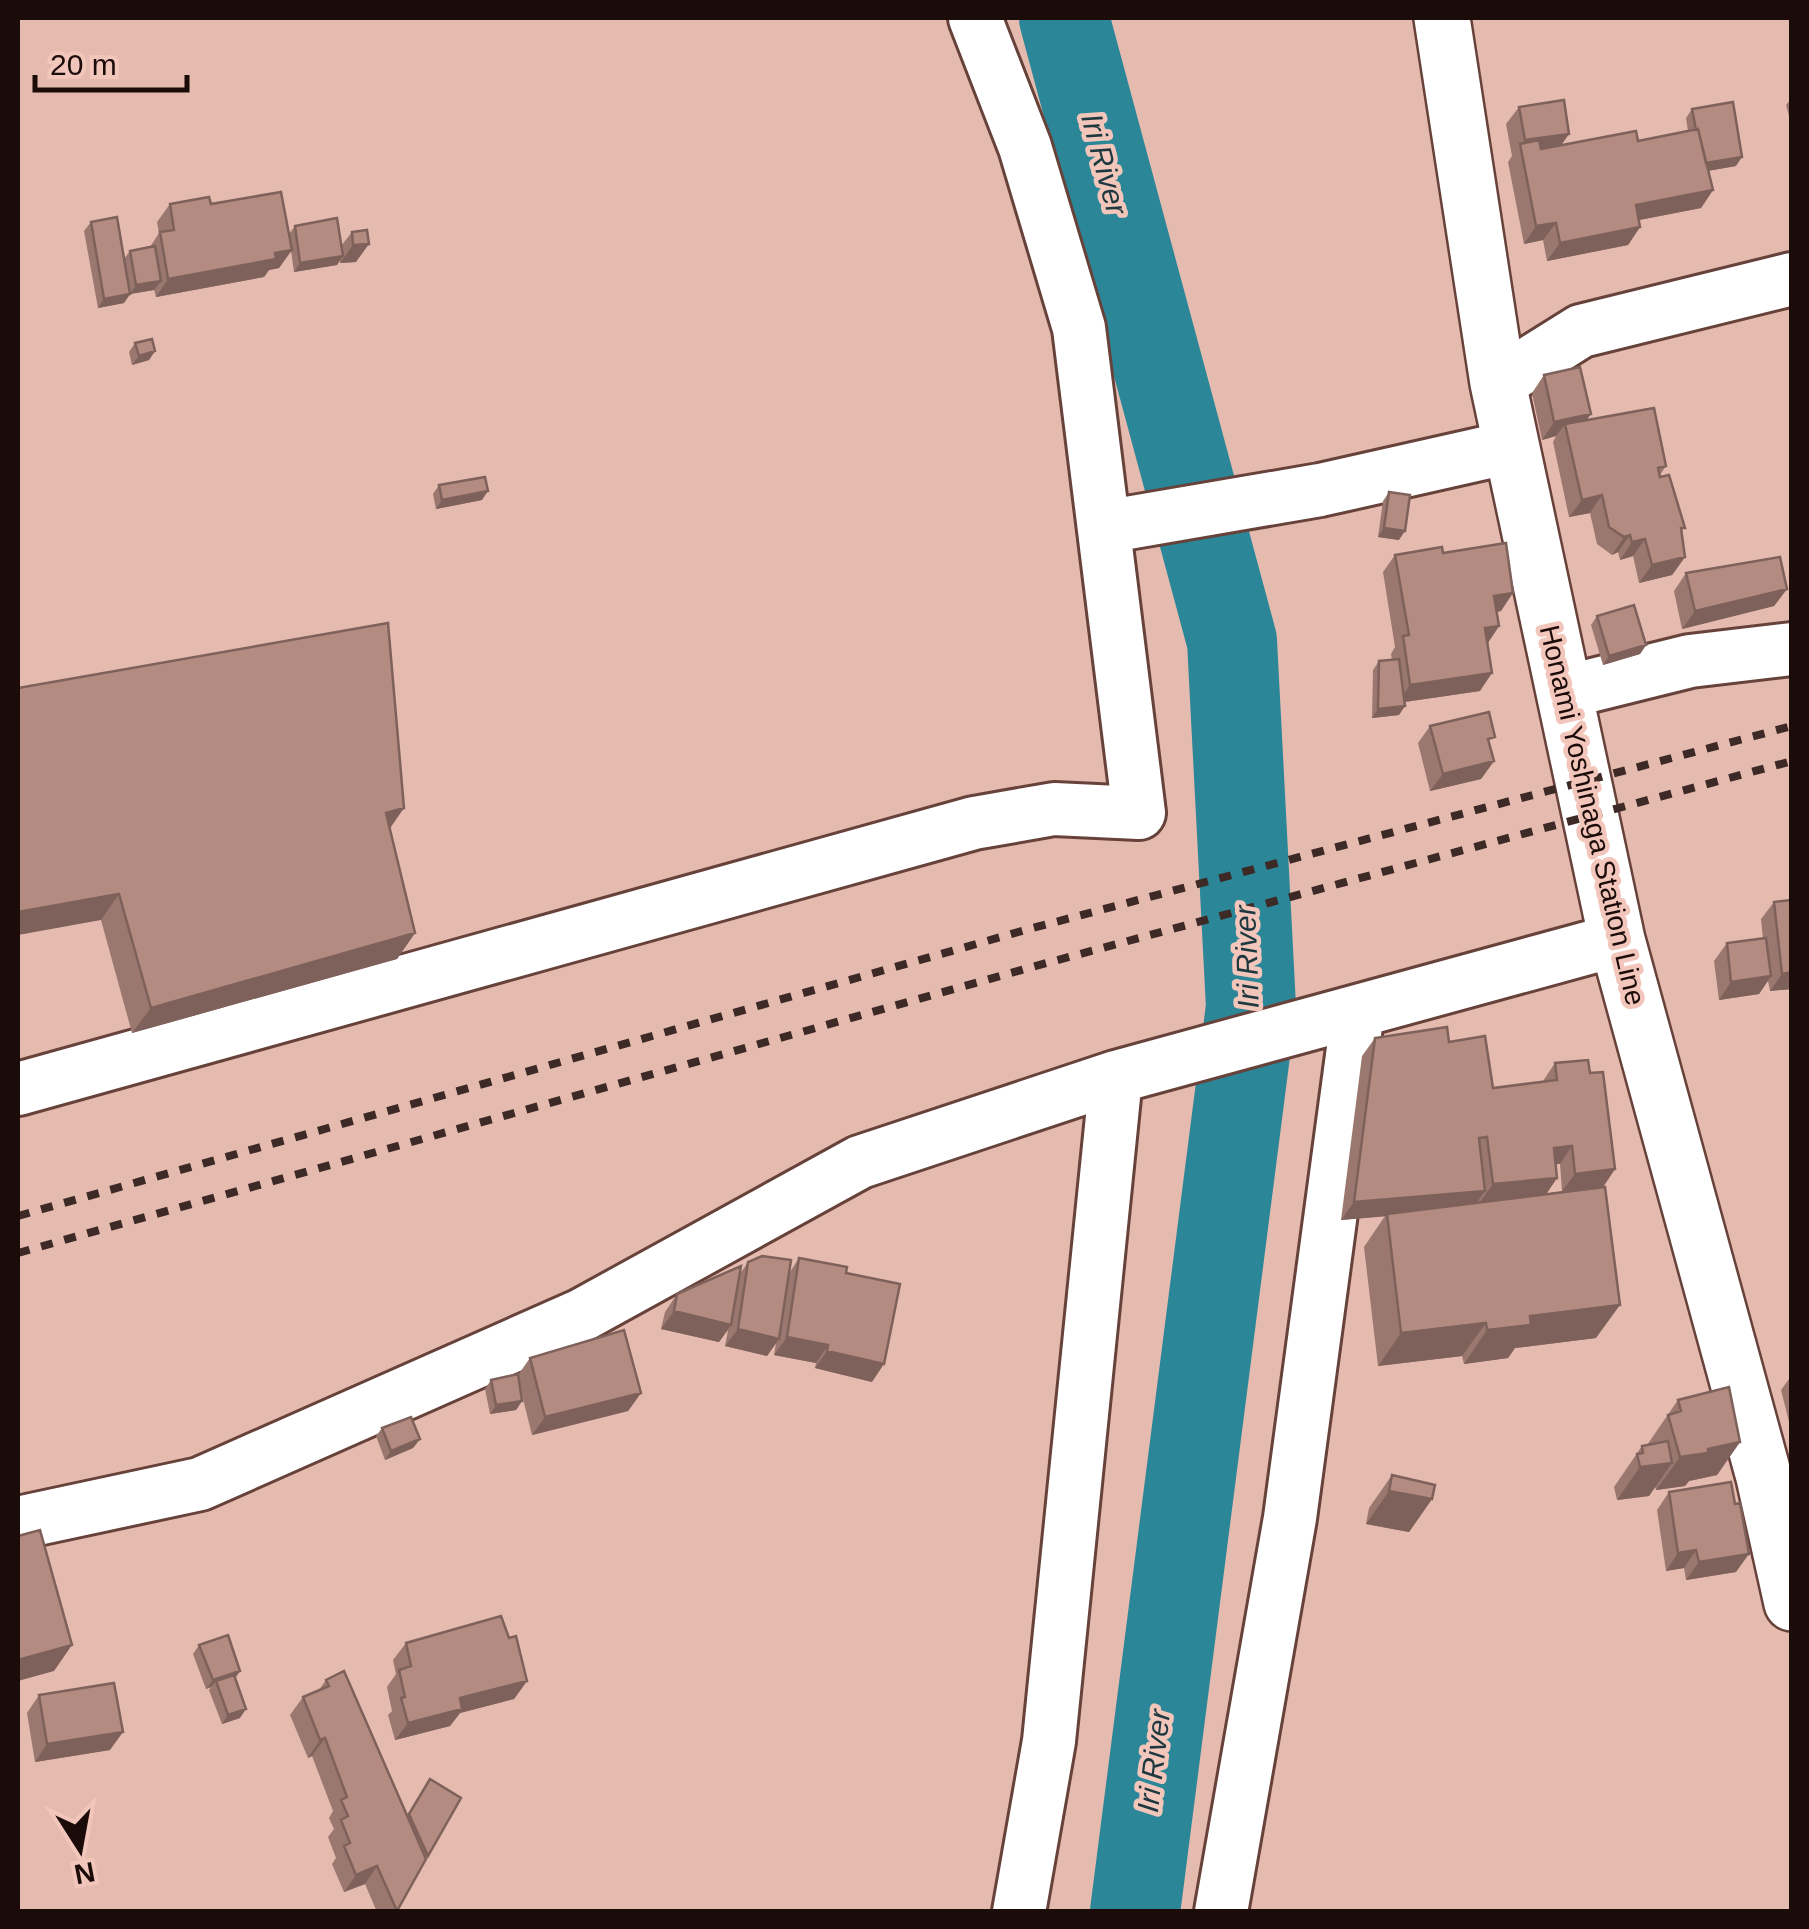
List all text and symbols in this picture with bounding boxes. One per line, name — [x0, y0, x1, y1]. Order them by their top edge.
scale bar — [35, 30, 188, 92]
text: 20 m — [50, 48, 117, 81]
water label: Iri River — [1075, 110, 1134, 219]
street label: Honami Yoshinaga Station Line — [1534, 622, 1651, 1008]
water label: Iri River — [1228, 904, 1265, 1009]
water label: Iri River — [1131, 1707, 1176, 1814]
north arrow — [30, 1799, 130, 1899]
text: N — [72, 1856, 98, 1890]

